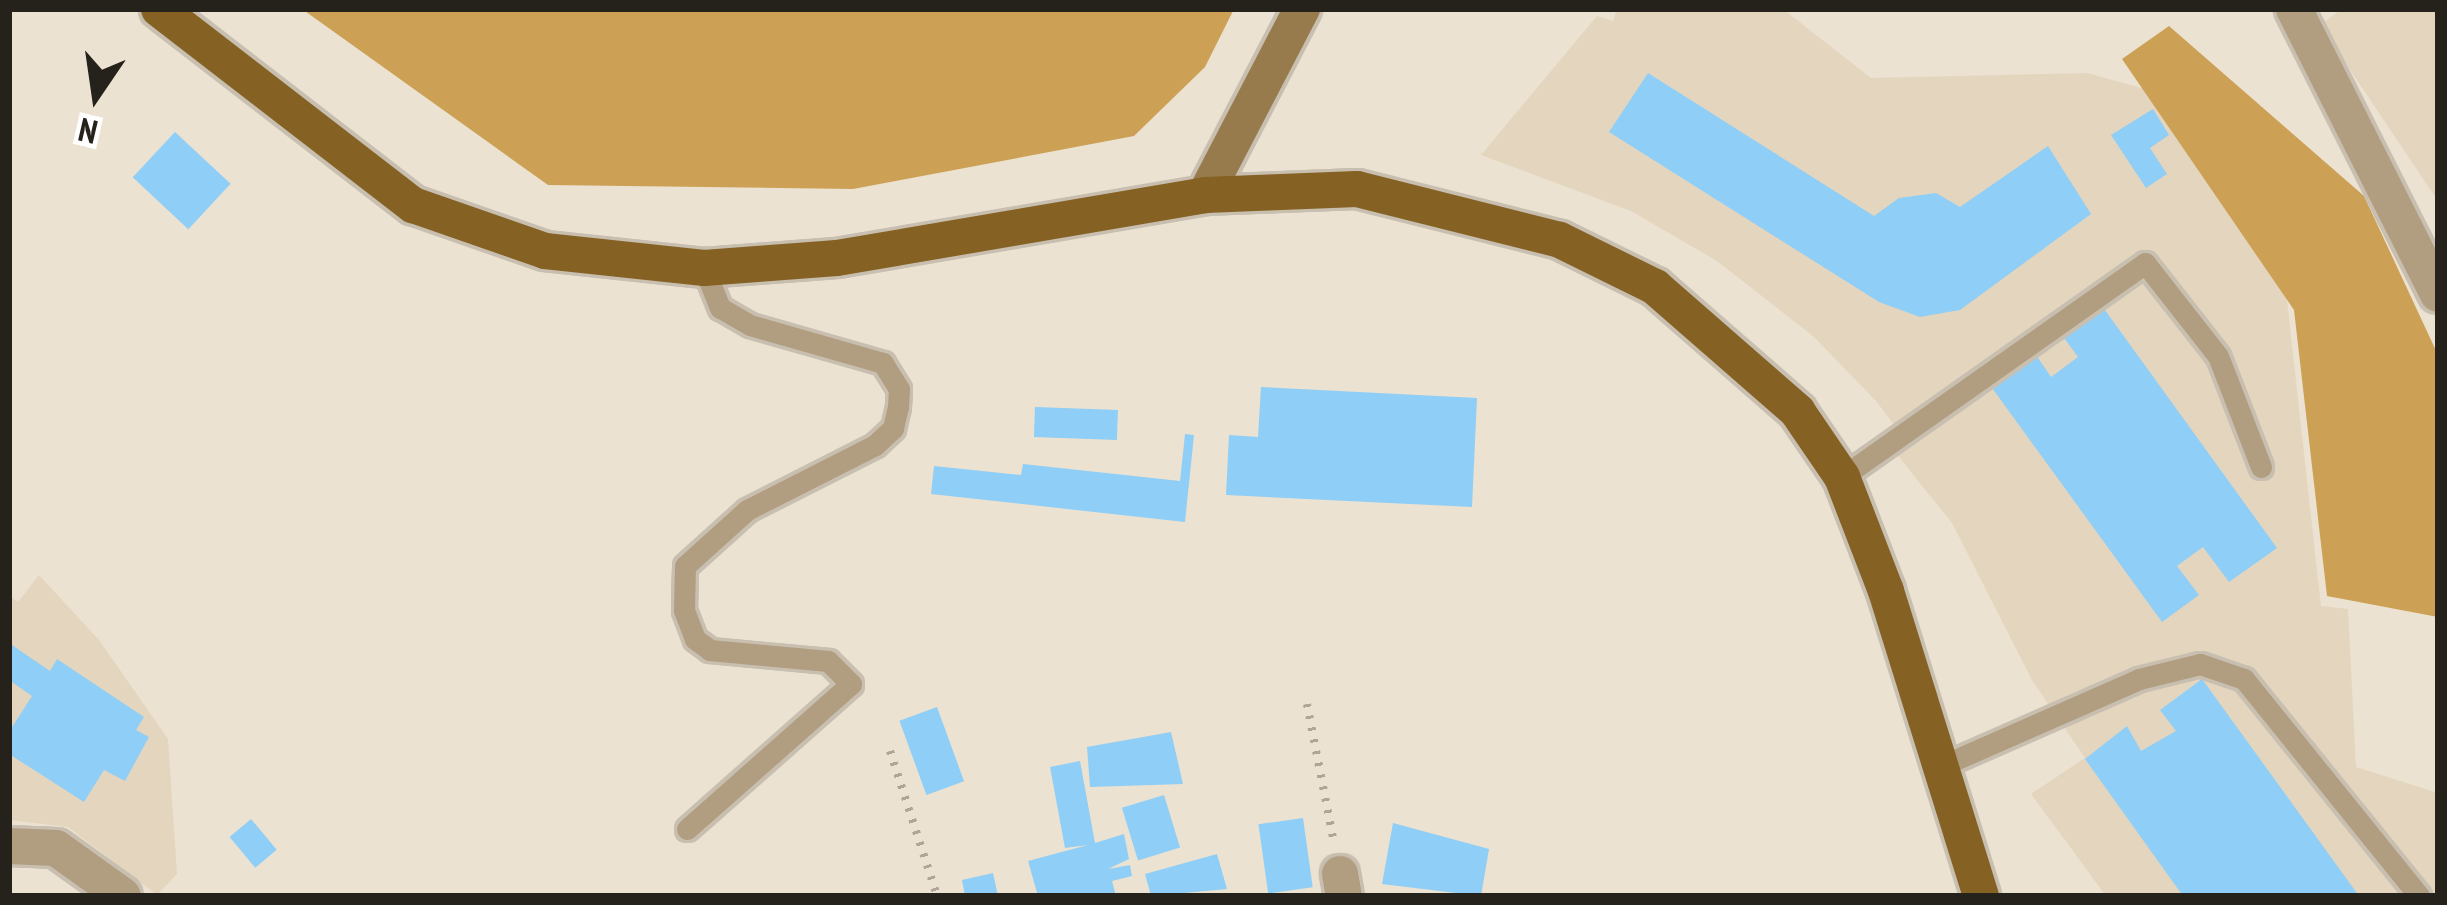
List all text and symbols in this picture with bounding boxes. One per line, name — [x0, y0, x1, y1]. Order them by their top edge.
north arrow — [36, 36, 156, 156]
text: N — [74, 109, 101, 155]

